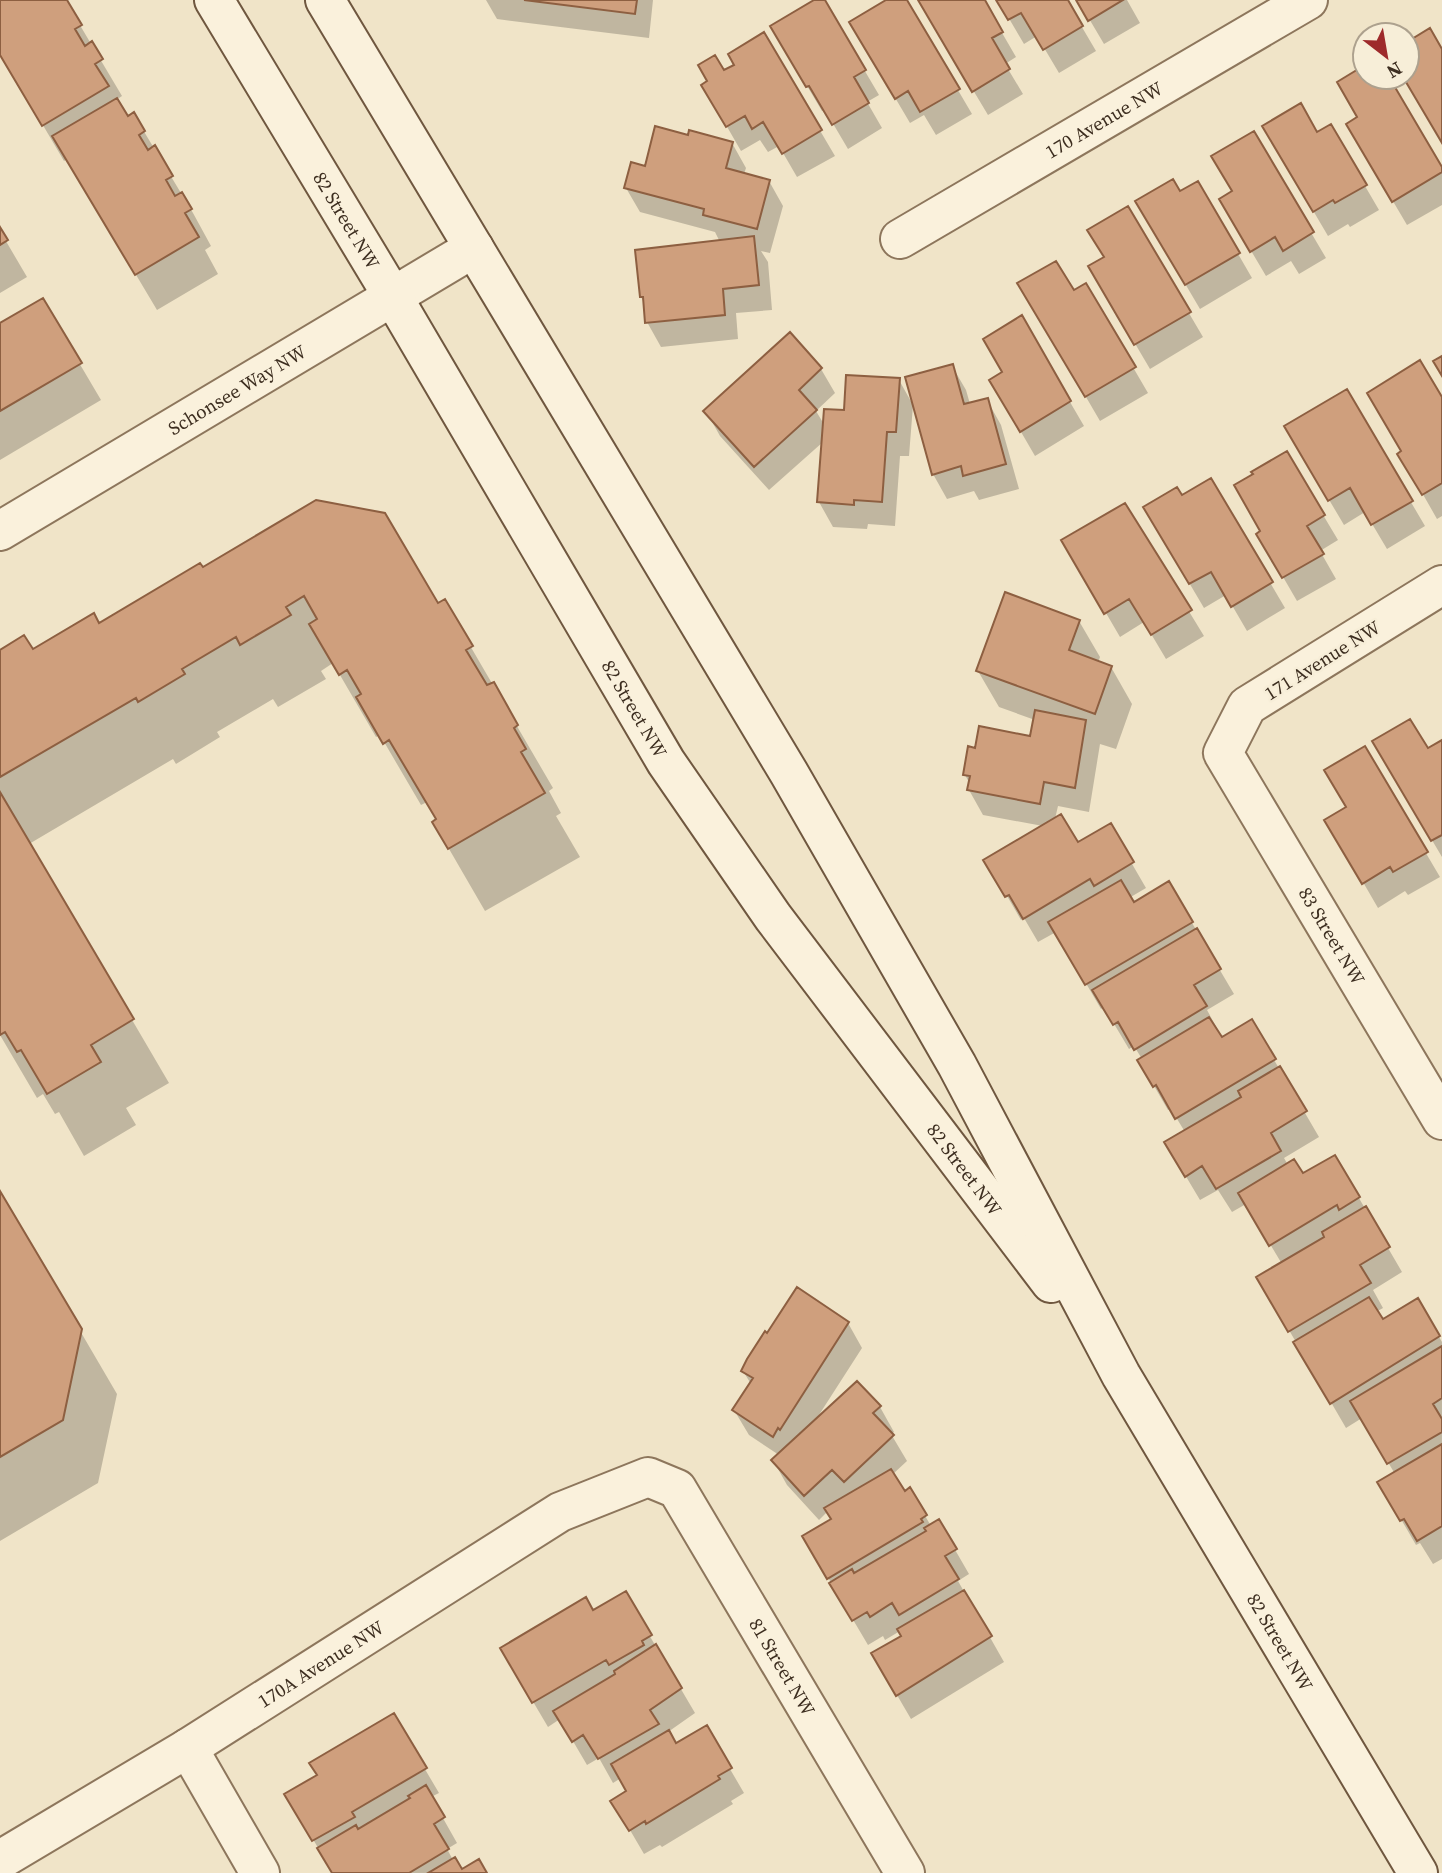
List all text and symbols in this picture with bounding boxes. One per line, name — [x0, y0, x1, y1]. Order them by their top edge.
north arrow — [1351, 21, 1421, 91]
text: N — [1382, 56, 1407, 85]
street label: 170 Avenue NW — [1040, 75, 1168, 164]
street label: 82 Street NW — [307, 167, 386, 274]
street label: Schonsee Way NW — [163, 338, 311, 441]
street label: 171 Avenue NW — [1259, 614, 1385, 706]
street label: 82 Street NW — [596, 655, 674, 763]
street label: 83 Street NW — [1293, 882, 1372, 990]
street label: 82 Street NW — [921, 1118, 1008, 1221]
street label: 82 Street NW — [1241, 1588, 1320, 1696]
street label: 81 Street NW — [743, 1613, 822, 1721]
street label: 170A Avenue NW — [253, 1614, 389, 1714]

